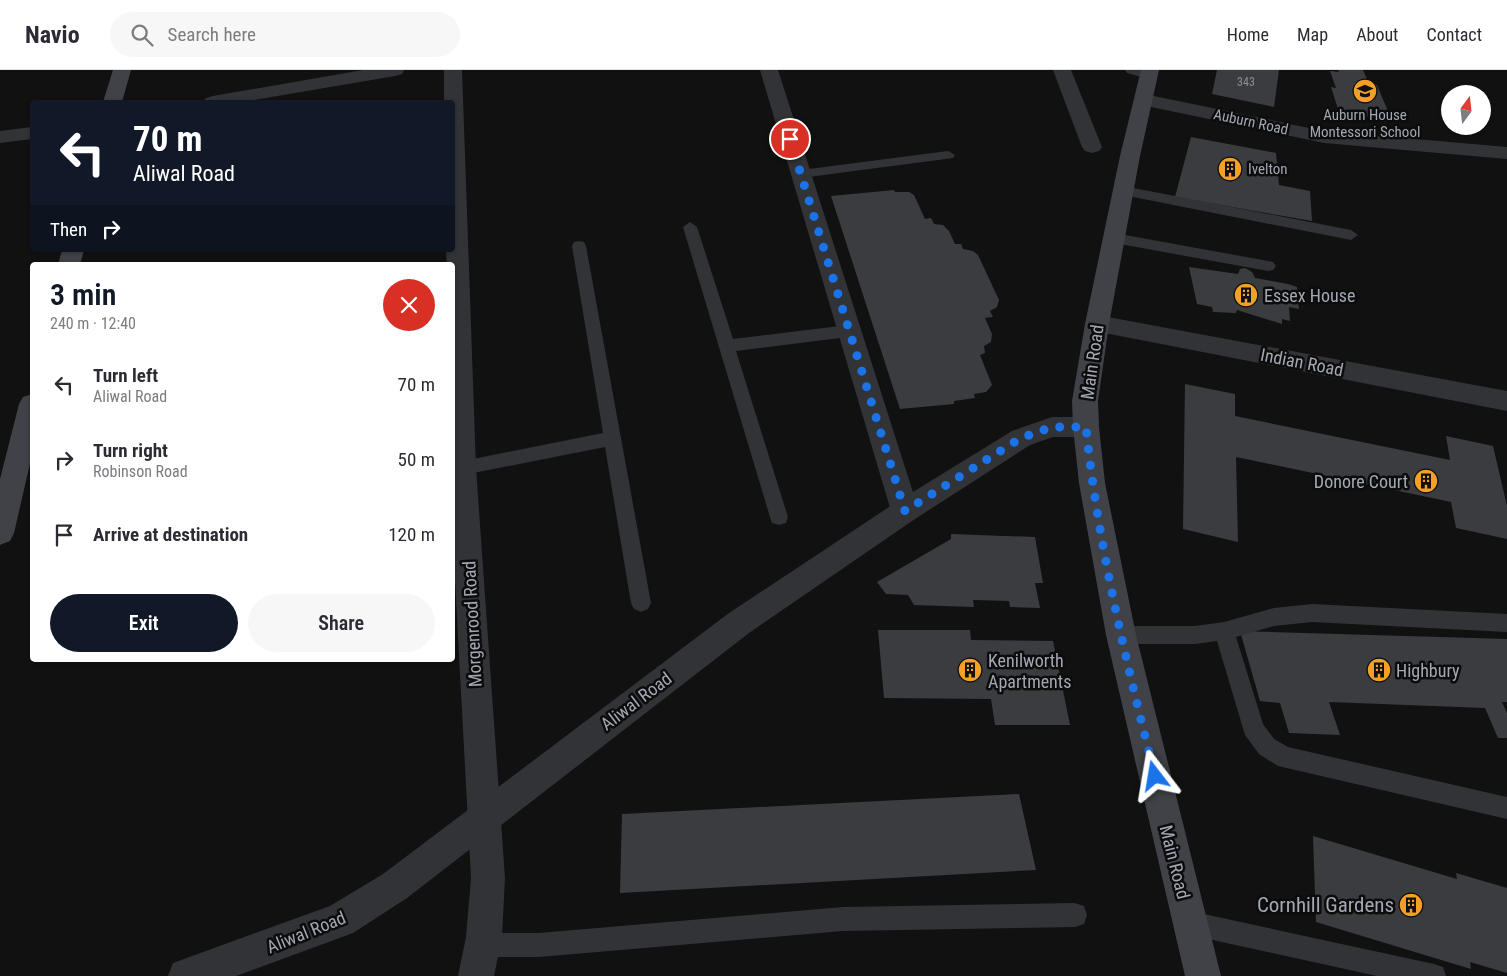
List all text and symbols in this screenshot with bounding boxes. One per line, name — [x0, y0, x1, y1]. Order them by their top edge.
search box — [110, 12, 460, 57]
text: Navio — [25, 21, 80, 49]
icon: search — [128, 21, 156, 49]
text: Search here — [168, 23, 256, 46]
text: Home — [1227, 24, 1269, 45]
text: Map — [1297, 24, 1328, 45]
text: About — [1356, 24, 1398, 45]
text: Contact — [1426, 24, 1482, 45]
house number: 343 — [1237, 75, 1255, 89]
school or university icon: Auburn House Montessori School — [1352, 78, 1378, 104]
north arrow — [1441, 85, 1491, 135]
map controls — [1441, 85, 1491, 135]
street label: Auburn Road — [1212, 105, 1290, 139]
place label: Auburn House Montessori School — [1310, 106, 1420, 141]
pin — [769, 118, 811, 160]
text: 70 m — [133, 119, 202, 160]
icon: left — [50, 120, 115, 185]
icon: arrive — [776, 125, 804, 153]
building icon: Ivelton — [1217, 156, 1243, 182]
place label: Ivelton — [1248, 160, 1288, 178]
text: Aliwal Road — [133, 161, 235, 186]
icon: right — [97, 215, 125, 243]
text: Then — [50, 218, 87, 241]
text: 3 min — [50, 277, 116, 312]
button: close — [383, 279, 435, 331]
building icon: Essex House — [1233, 282, 1259, 308]
place label: Essex House — [1264, 285, 1355, 306]
text: 240 m · 12:40 — [50, 314, 136, 333]
street label: Main Road — [1076, 323, 1108, 401]
street label: Indian Road — [1259, 344, 1345, 380]
text: Turn left — [93, 364, 158, 387]
icon: left — [50, 371, 78, 399]
text: 70 m — [398, 373, 435, 396]
text: Aliwal Road — [93, 387, 167, 406]
text: Turn right — [93, 439, 168, 462]
icon: right — [50, 446, 78, 474]
text: 50 m — [398, 448, 435, 471]
text: Robinson Road — [93, 462, 188, 481]
building icon: Donore Court — [1413, 468, 1439, 494]
place label: Donore Court — [1314, 471, 1408, 492]
icon: arrive — [50, 521, 78, 549]
text: Arrive at destination — [93, 523, 248, 546]
text: 120 m — [388, 523, 435, 546]
street label: Morgenrood Road — [458, 560, 486, 688]
button: Exit — [50, 594, 238, 652]
button: Share — [248, 594, 435, 652]
place label: Kenilworth Apartments — [988, 650, 1071, 692]
building icon: Kenilworth Apartments — [957, 657, 983, 683]
building icon: Highbury — [1366, 657, 1392, 683]
place label: Highbury — [1396, 660, 1460, 681]
street label: Aliwal Road — [596, 668, 676, 734]
position arrow — [1128, 749, 1180, 801]
street label: Main Road — [1156, 823, 1194, 901]
building icon: Cornhill Gardens — [1398, 892, 1424, 918]
place label: Cornhill Gardens — [1257, 893, 1394, 917]
street label: Aliwal Road — [263, 907, 349, 957]

